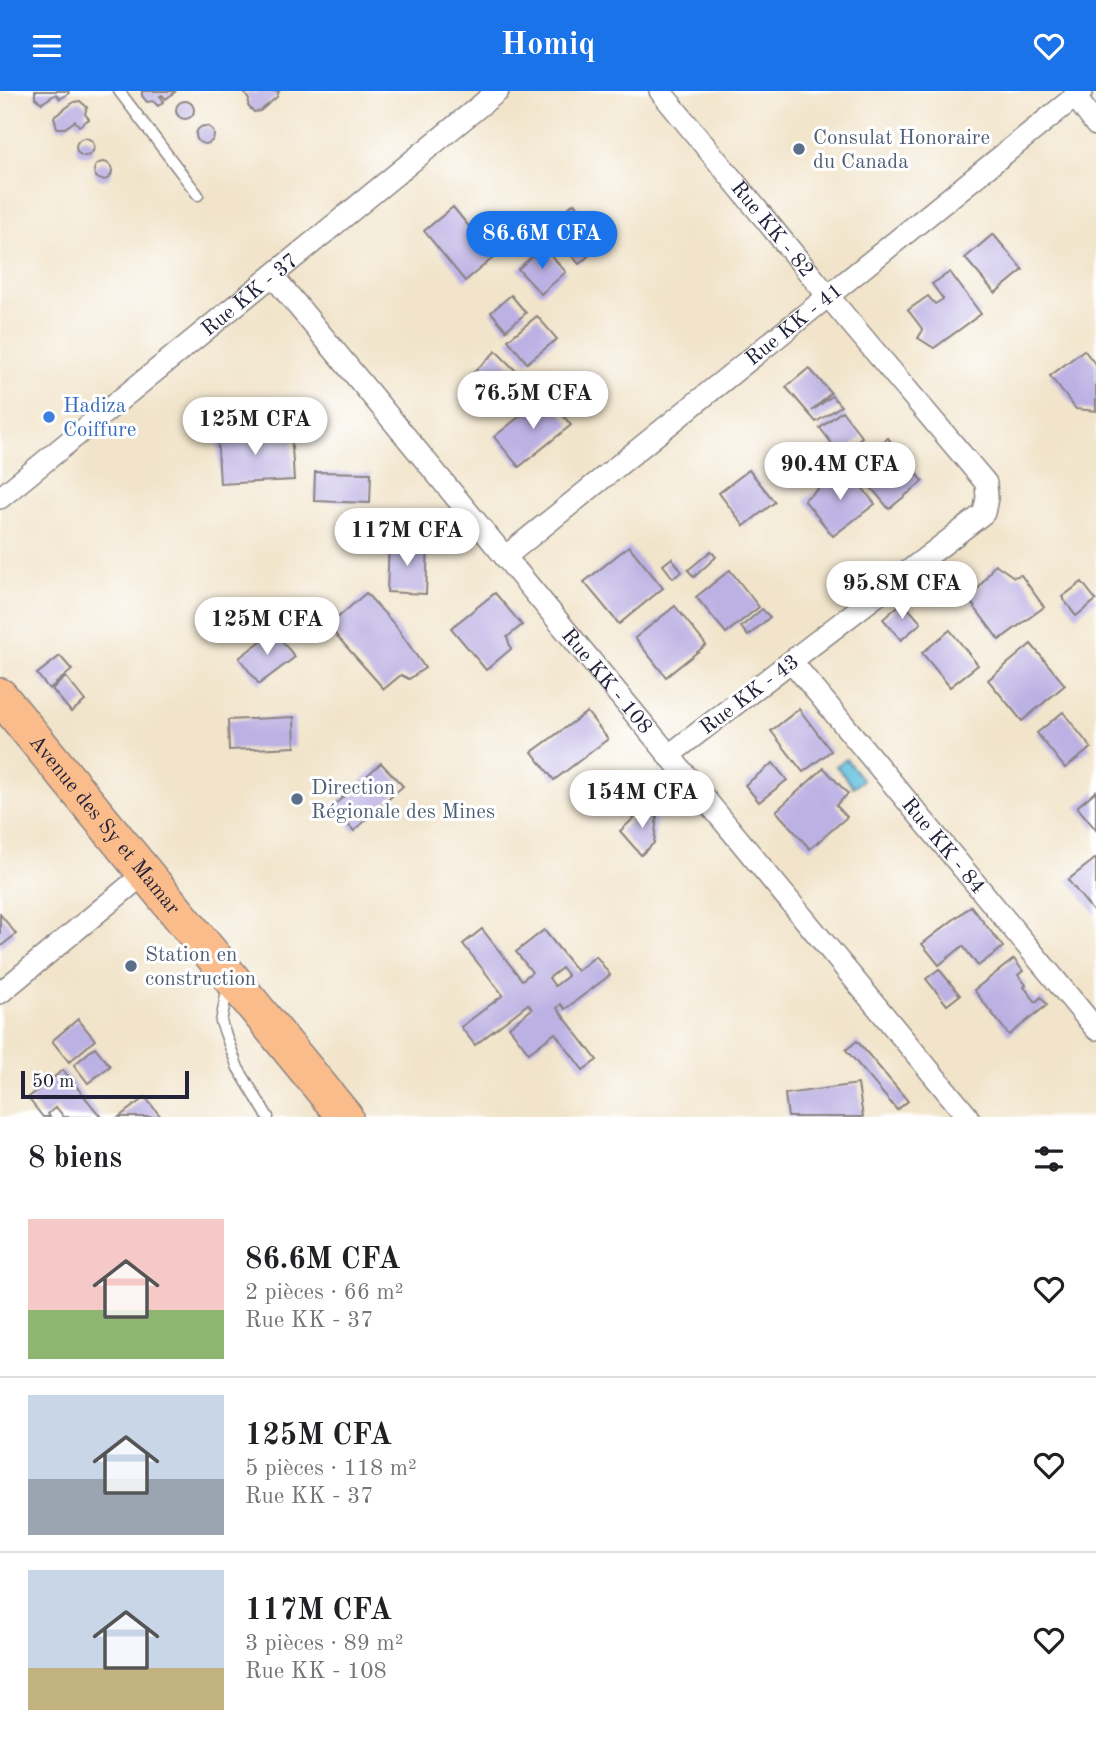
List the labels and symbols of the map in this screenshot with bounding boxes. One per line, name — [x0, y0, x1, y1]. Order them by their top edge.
place label: Consulat Honoraire du Canada — [813, 128, 990, 173]
marker: Consulat Honoraire du Canada — [791, 141, 807, 157]
street label: Rue KK - 82 — [726, 178, 817, 282]
pin: 86.6M CFA — [462, 211, 622, 271]
street label: Rue KK - 37 — [198, 250, 302, 341]
street label: Rue KK - 41 — [742, 280, 847, 370]
pin: 76.5M CFA — [453, 371, 613, 431]
place label: Hadiza Coiffure — [63, 396, 137, 441]
pin: 125M CFA — [183, 397, 327, 457]
marker: Hadiza Coiffure — [41, 409, 57, 425]
pin: 90.4M CFA — [760, 443, 920, 502]
pin: 117M CFA — [335, 509, 479, 568]
pin: 95.8M CFA — [822, 561, 982, 621]
pin: 125M CFA — [195, 597, 339, 657]
street label: Rue KK - 108 — [557, 625, 656, 738]
street label: Rue KK - 43 — [697, 651, 803, 739]
street label: Avenue des Sy et Mamar — [25, 732, 184, 919]
pin: 154M CFA — [570, 771, 714, 830]
place label: Direction Régionale des Mines — [311, 778, 495, 823]
marker: Direction Régionale des Mines — [289, 791, 305, 807]
street label: Rue KK - 84 — [897, 794, 988, 898]
place label: Station en construction — [145, 945, 256, 990]
marker: Station en construction — [123, 958, 139, 974]
scale bar — [21, 1068, 189, 1100]

